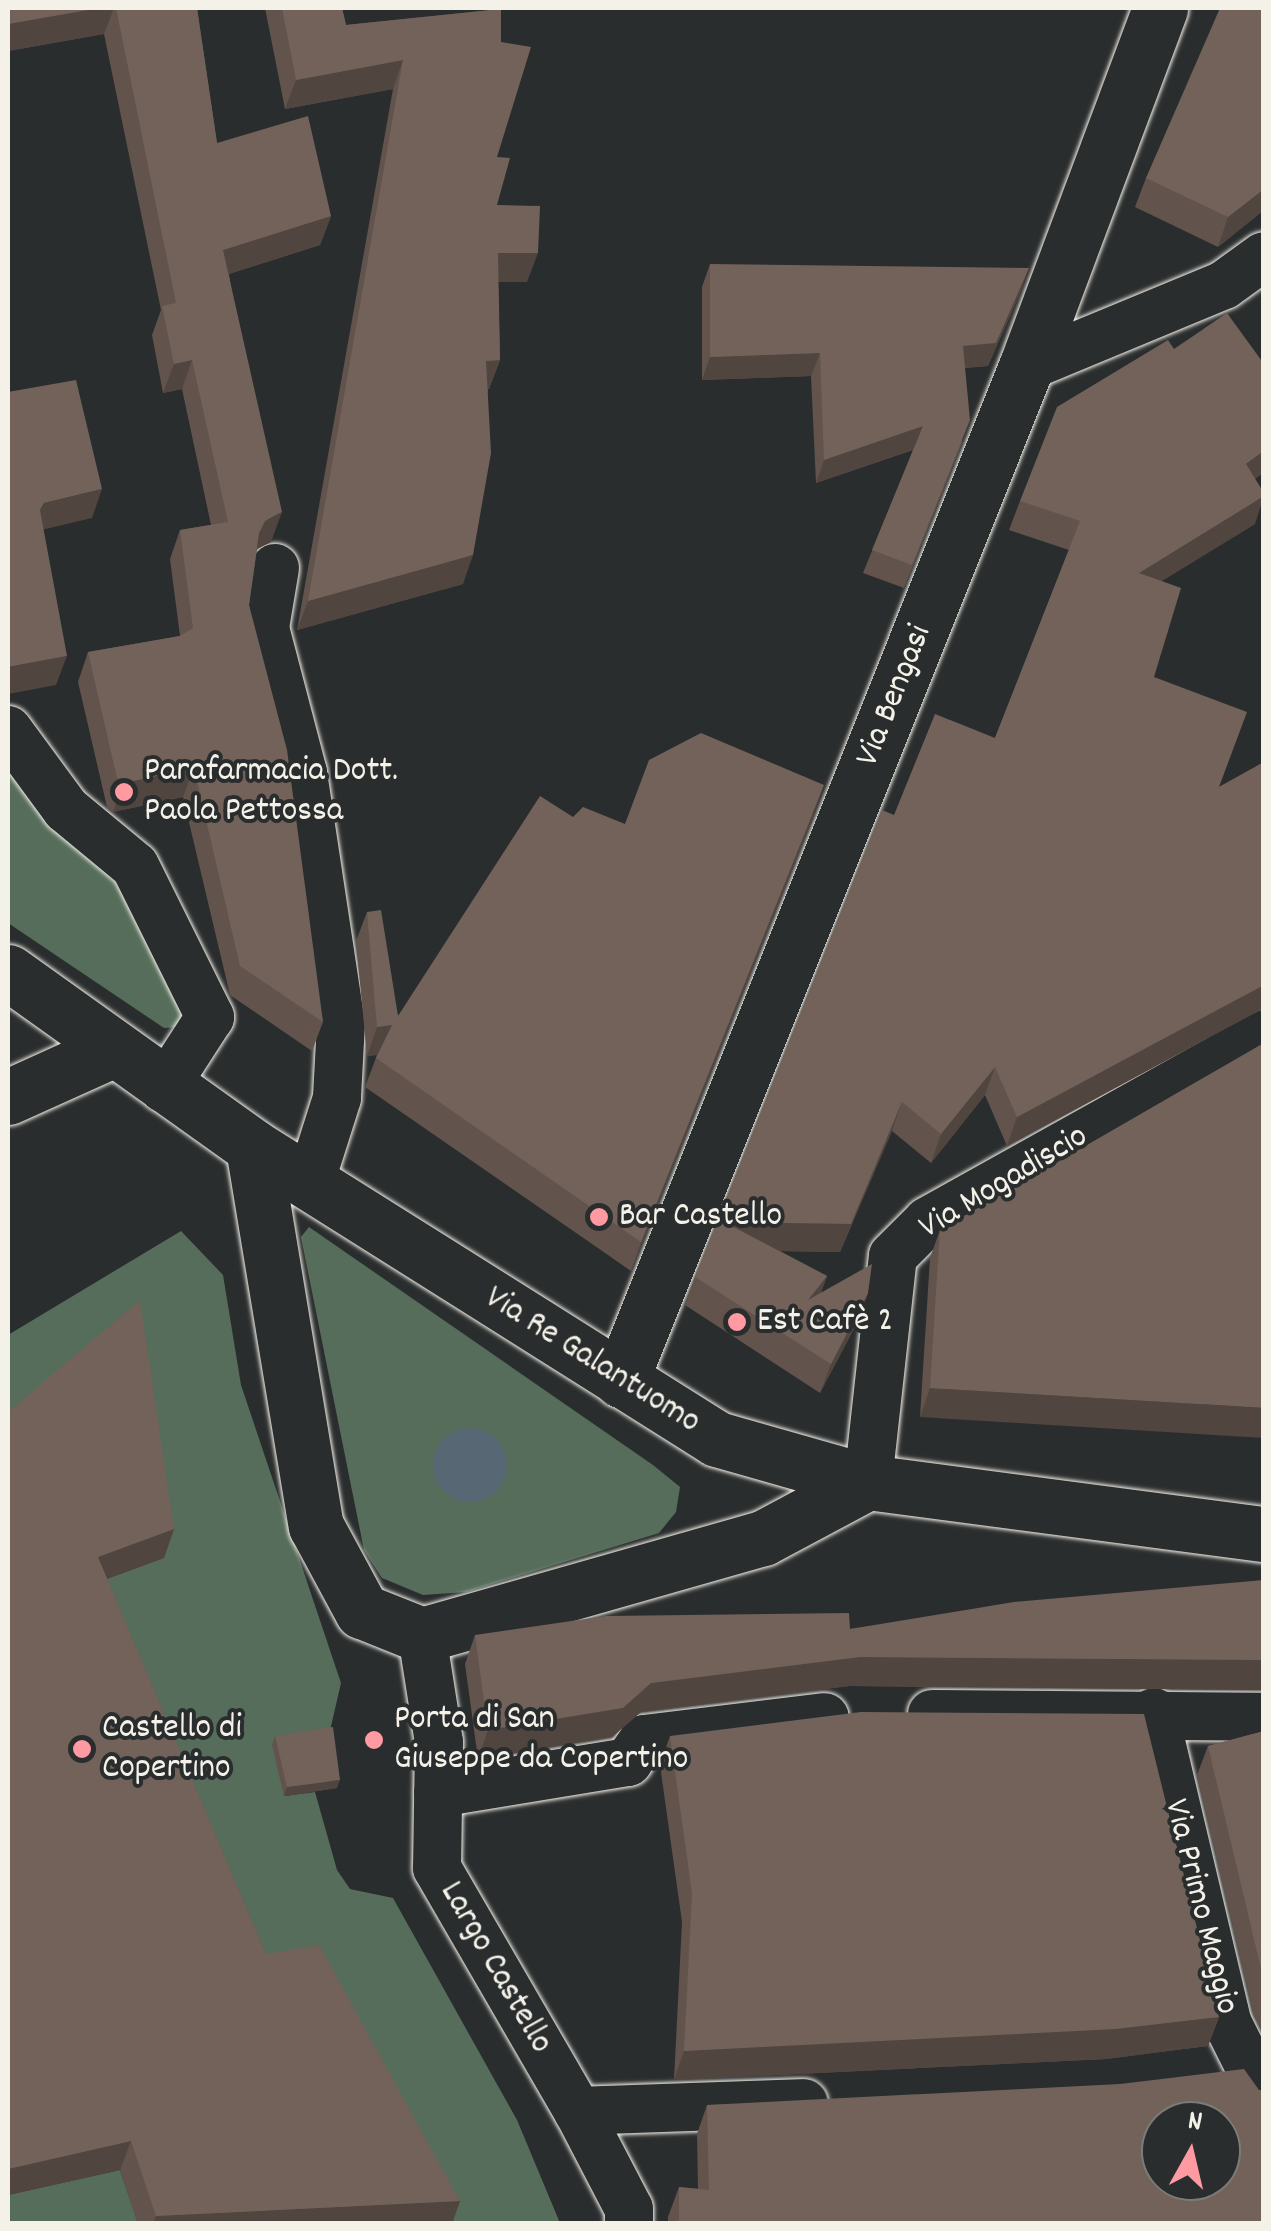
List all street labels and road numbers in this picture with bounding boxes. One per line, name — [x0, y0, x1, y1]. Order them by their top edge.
street label: Via Bengasi — [848, 619, 942, 773]
street label: Via Mogadiscio — [912, 1116, 1096, 1250]
street label: Via Re Galantuomo — [476, 1278, 708, 1444]
street label: Via Primo Maggio — [1153, 1795, 1247, 2019]
street label: Largo Castello — [429, 1875, 561, 2061]

